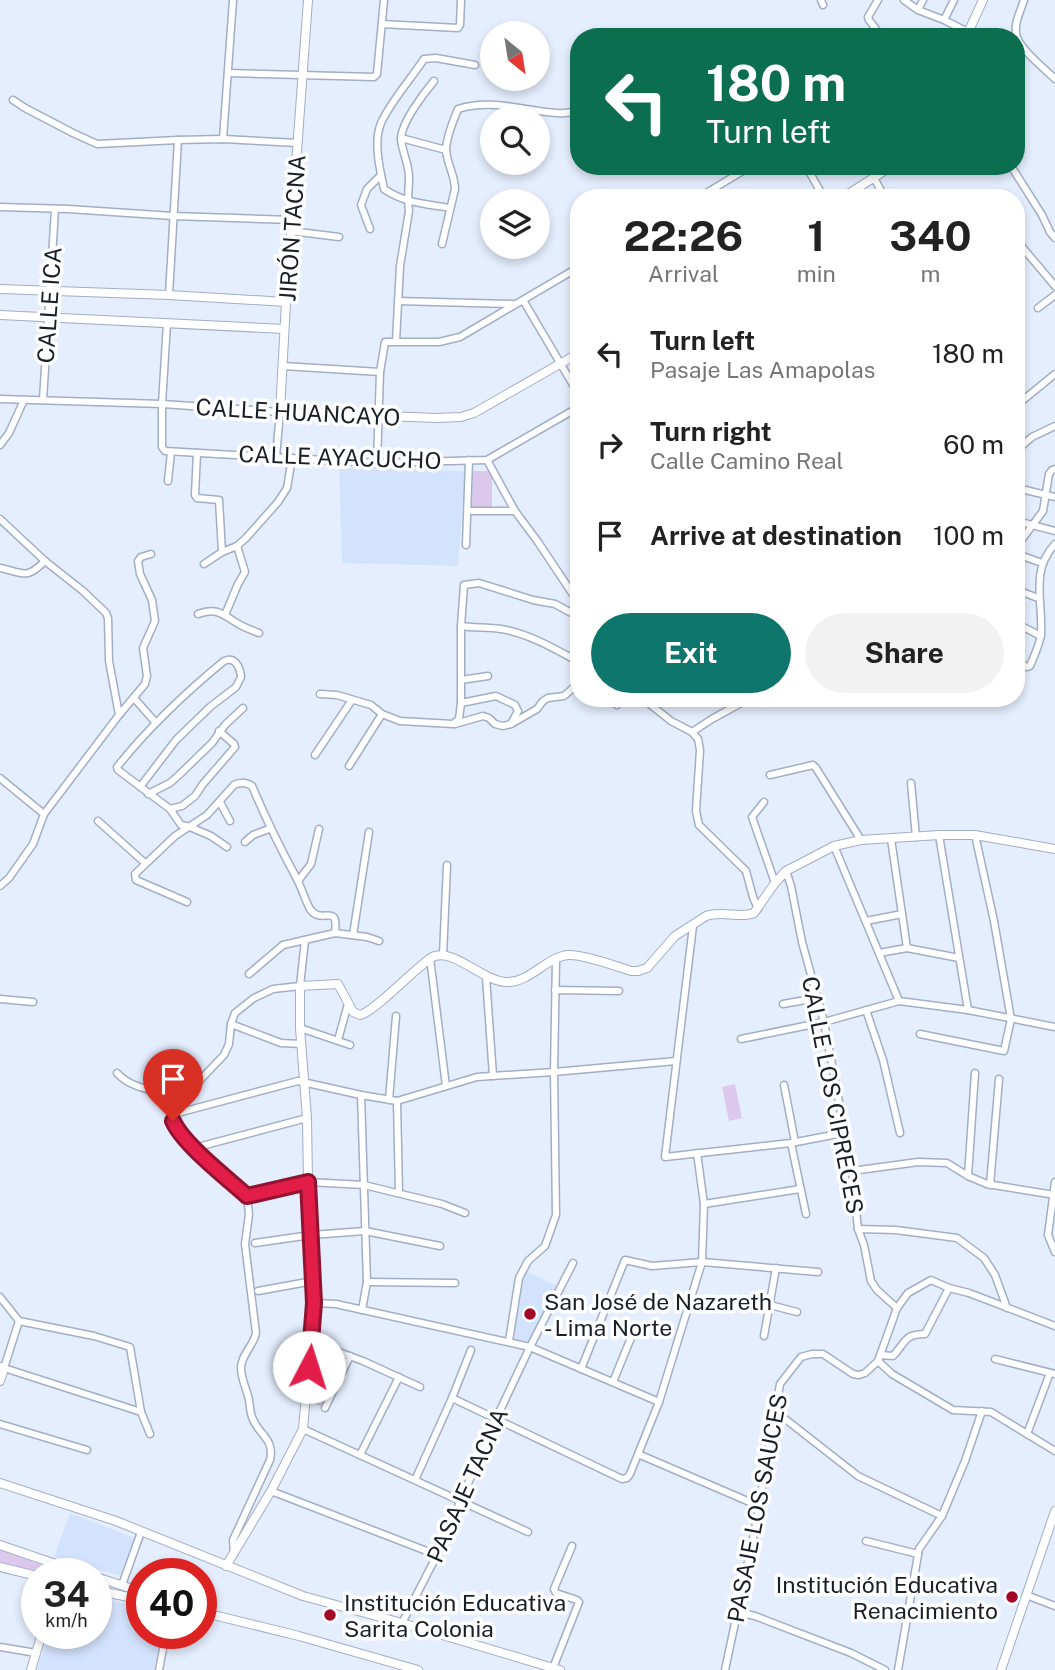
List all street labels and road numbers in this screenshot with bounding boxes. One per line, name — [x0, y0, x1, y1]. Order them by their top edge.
street label: JIRÓN TACNA — [273, 154, 311, 302]
street label: CALLE ICA — [31, 246, 67, 364]
street label: CALLE HUANCAYO — [195, 393, 401, 431]
street label: CALLE AYACUCHO — [238, 440, 442, 474]
street label: CALLE LOS CIPRECES — [797, 974, 869, 1216]
street label: PASAJE LOS SAUCES — [722, 1391, 792, 1625]
street label: PASAJE TACNA — [421, 1404, 513, 1566]

